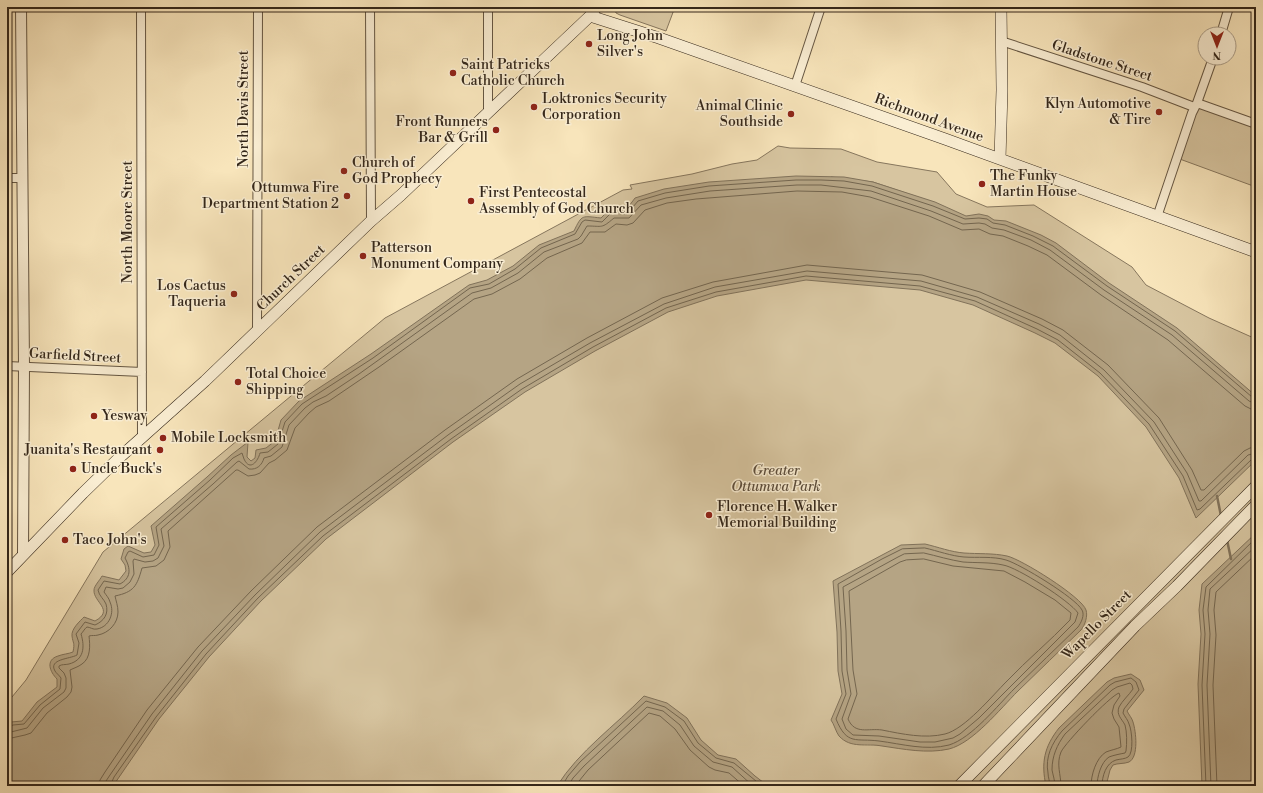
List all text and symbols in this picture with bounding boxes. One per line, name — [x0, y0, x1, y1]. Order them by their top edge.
north arrow — [1197, 26, 1237, 66]
place label: Long John Silver's — [597, 27, 664, 61]
street label: Gladstone Street — [1049, 36, 1155, 86]
marker: Long John Silver's — [584, 39, 594, 49]
text: N — [1212, 48, 1221, 62]
street label: North Davis Street — [235, 50, 253, 168]
place label: Saint Patricks Catholic Church — [461, 56, 566, 90]
marker: Saint Patricks Catholic Church — [448, 68, 458, 78]
place label: Loktronics Security Corporation — [542, 90, 667, 124]
street label: Richmond Avenue — [872, 90, 986, 146]
place label: Klyn Automotive & Tire — [1045, 95, 1151, 129]
place label: Animal Clinic Southside — [695, 97, 783, 131]
marker: Loktronics Security Corporation — [529, 102, 539, 112]
marker: Klyn Automotive & Tire — [1154, 107, 1164, 117]
marker: Animal Clinic Southside — [786, 109, 796, 119]
place label: Front Runners Bar & Grill — [395, 113, 488, 147]
marker: Front Runners Bar & Grill — [491, 125, 501, 135]
place label: Church of God Prophecy — [352, 154, 442, 188]
street label: North Moore Street — [119, 160, 137, 283]
marker: Church of God Prophecy — [339, 166, 349, 176]
place label: The Funky Martin House — [990, 167, 1077, 201]
place label: Ottumwa Fire Department Station 2 — [202, 179, 339, 213]
marker: The Funky Martin House — [977, 179, 987, 189]
place label: First Pentecostal Assembly of God Church — [478, 184, 634, 218]
marker: Ottumwa Fire Department Station 2 — [342, 191, 352, 201]
marker: First Pentecostal Assembly of God Church — [466, 196, 476, 206]
place label: Patterson Monument Company — [371, 239, 503, 273]
street label: Church Street — [253, 241, 329, 315]
marker: Patterson Monument Company — [358, 251, 368, 261]
place label: Los Cactus Taqueria — [157, 277, 227, 311]
marker: Los Cactus Taqueria — [229, 289, 239, 299]
street label: Garfield Street — [28, 345, 122, 367]
place label: Total Choice Shipping — [246, 365, 326, 399]
marker: Total Choice Shipping — [233, 377, 243, 387]
place label: Yesway — [101, 407, 147, 425]
marker: Yesway — [89, 411, 99, 421]
place label: Mobile Locksmith — [171, 429, 287, 447]
marker: Mobile Locksmith — [158, 433, 168, 443]
place label: Juanita's Restaurant — [23, 441, 152, 459]
marker: Juanita's Restaurant — [155, 445, 165, 455]
place label: Uncle Buck's — [81, 460, 162, 478]
park label: Greater Ottumwa Park — [731, 462, 821, 496]
marker: Uncle Buck's — [68, 464, 78, 474]
place label: Florence H. Walker Memorial Building — [717, 498, 837, 532]
marker: Florence H. Walker Memorial Building — [704, 510, 714, 520]
place label: Taco John's — [73, 531, 147, 549]
marker: Taco John's — [60, 535, 70, 545]
street label: Wapello Street — [1058, 586, 1136, 664]

